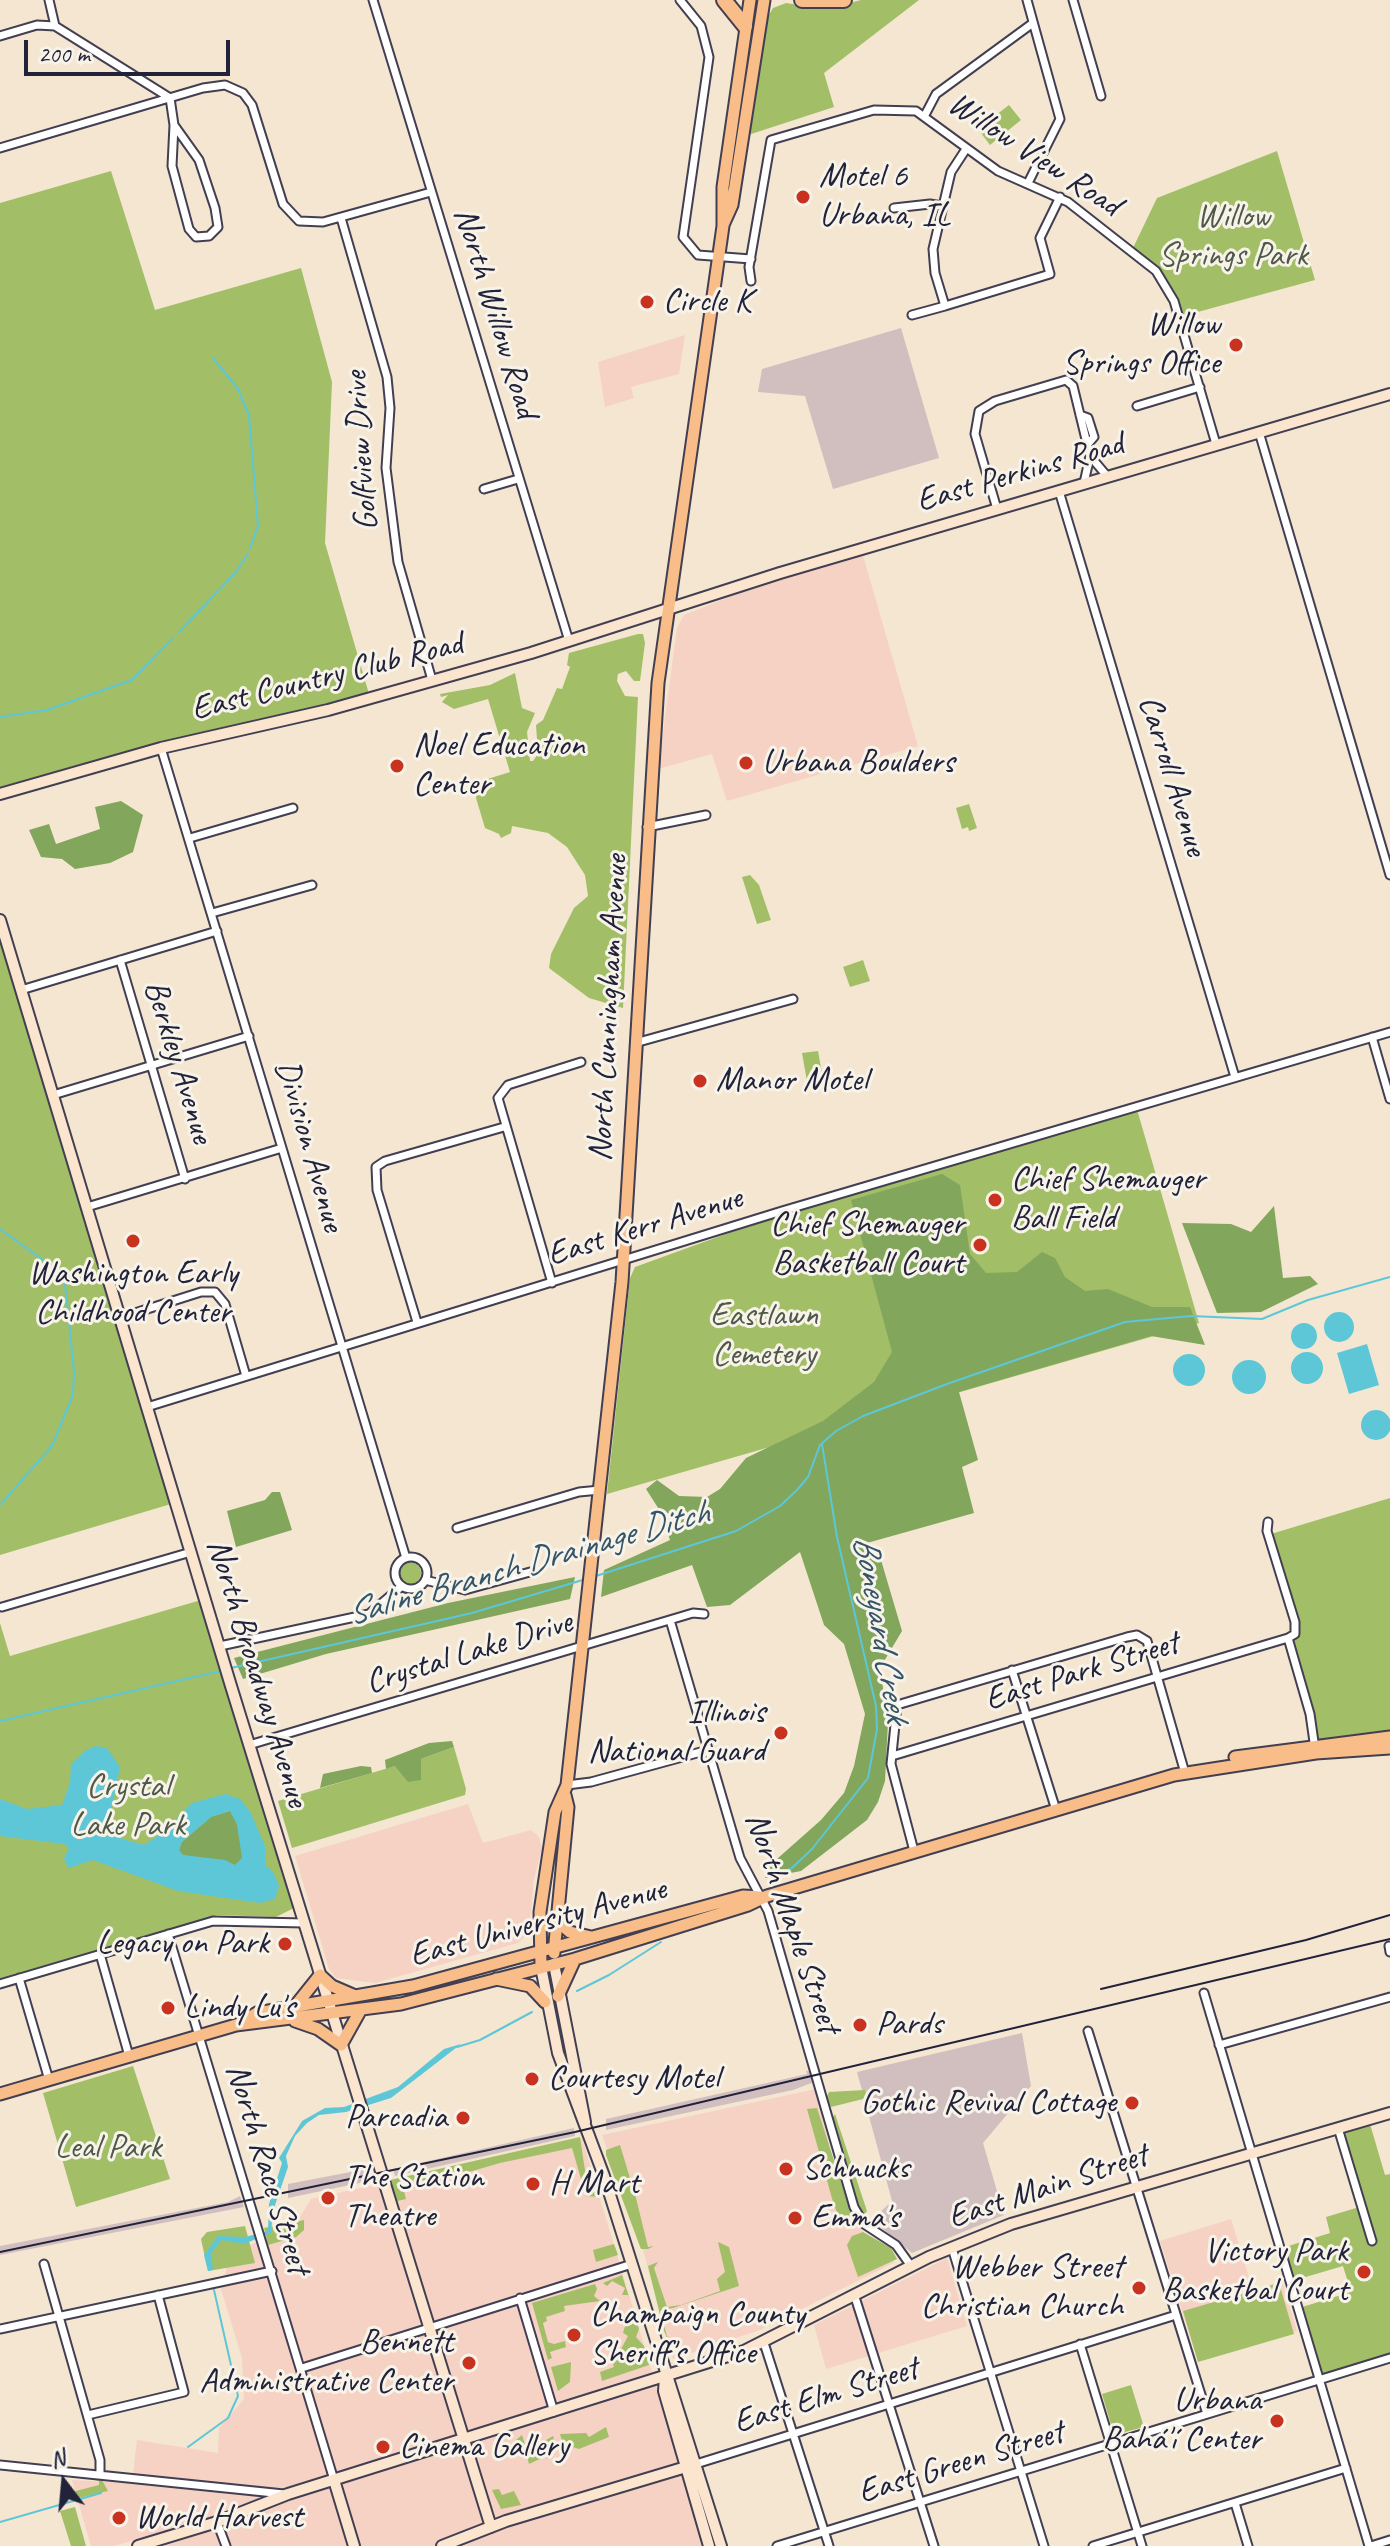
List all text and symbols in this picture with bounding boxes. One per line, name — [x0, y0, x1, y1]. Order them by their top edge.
scale bar — [28, 24, 234, 74]
text: 200 m — [38, 39, 90, 69]
street label: Willow View Road — [940, 84, 1128, 226]
place label: Motel 6 Urbana, IL — [819, 157, 950, 236]
marker: Motel 6 Urbana, IL — [794, 188, 812, 206]
park label: Willow Springs Park — [1158, 197, 1308, 276]
street label: North Willow Road — [444, 203, 546, 423]
place label: Circle K — [663, 282, 752, 322]
marker: Circle K — [638, 293, 656, 311]
place label: Willow Springs Office — [1063, 305, 1220, 384]
marker: Willow Springs Office — [1227, 336, 1245, 354]
street label: Golfview Drive — [336, 370, 388, 532]
street label: East Perkins Road — [912, 424, 1128, 522]
street label: East Country Club Road — [187, 624, 467, 730]
street label: Carroll Avenue — [1128, 691, 1216, 861]
place label: Noel Education Center — [413, 726, 584, 806]
place label: Urbana Boulders — [762, 743, 954, 783]
marker: Urbana Boulders — [737, 754, 755, 772]
marker: Noel Education Center — [388, 757, 406, 775]
street label: North Cunningham Avenue — [581, 854, 637, 1162]
street label: Berkley Avenue — [134, 976, 222, 1148]
street label: Division Avenue — [265, 1056, 353, 1236]
place label: Manor Motel — [716, 1061, 868, 1101]
marker: Manor Motel — [691, 1072, 709, 1090]
place label: Chief Shemauger Ball Field — [1011, 1160, 1205, 1240]
street label: East Kerr Avenue — [543, 1178, 747, 1276]
marker: Chief Shemauger Ball Field — [986, 1191, 1004, 1209]
place label: Chief Shemauger Basketball Court — [770, 1205, 964, 1284]
marker: Washington Early Childhood Center — [124, 1232, 142, 1250]
marker: Chief Shemauger Basketball Court — [971, 1236, 989, 1254]
place label: Washington Early Childhood Center — [28, 1254, 238, 1334]
park label: Eastlawn Cemetery — [710, 1296, 818, 1376]
water label: Saline Branch Drainage Ditch — [342, 1492, 714, 1636]
water label: Boneyard Creek — [842, 1532, 918, 1726]
street label: North Broadway Avenue — [197, 1534, 317, 1812]
street label: Crystal Lake Drive — [361, 1602, 577, 1704]
street label: East Park Street — [980, 1623, 1184, 1721]
place label: Illinois National Guard — [588, 1693, 765, 1772]
marker: Illinois National Guard — [772, 1724, 790, 1742]
park label: Crystal Lake Park — [71, 1767, 185, 1846]
street label: North Maple Street — [735, 1807, 849, 2039]
street label: East University Avenue — [405, 1869, 671, 1977]
place label: Legacy on Park — [97, 1924, 269, 1964]
marker: Legacy on Park — [276, 1935, 294, 1953]
place label: Lindy Lu's — [184, 1988, 295, 2028]
marker: Lindy Lu's — [159, 1999, 177, 2017]
place label: Pards — [876, 2005, 942, 2045]
marker: Pards — [851, 2016, 869, 2034]
street label: North Race Street — [216, 2059, 318, 2279]
place label: Courtesy Motel — [548, 2059, 719, 2099]
marker: Courtesy Motel — [523, 2070, 541, 2088]
place label: Gothic Revival Cottage — [860, 2083, 1116, 2123]
marker: Gothic Revival Cottage — [1123, 2094, 1141, 2112]
place label: Parcadia — [345, 2098, 447, 2138]
marker: Parcadia — [454, 2109, 472, 2127]
park label: Leal Park — [54, 2128, 162, 2168]
street label: East Main Street — [943, 2136, 1153, 2238]
place label: Schnucks — [802, 2149, 909, 2189]
place label: The Station Theatre — [344, 2158, 484, 2238]
marker: Schnucks — [777, 2160, 795, 2178]
place label: H Mart — [549, 2164, 639, 2204]
marker: H Mart — [524, 2175, 542, 2193]
marker: The Station Theatre — [319, 2189, 337, 2207]
place label: Emma's — [811, 2198, 899, 2238]
marker: Emma's — [786, 2209, 804, 2227]
place label: Victory Park Basketbal Court — [1162, 2232, 1348, 2312]
place label: Webber Street Christian Church — [921, 2248, 1123, 2328]
marker: Victory Park Basketbal Court — [1355, 2263, 1373, 2281]
marker: Webber Street Christian Church — [1130, 2279, 1148, 2297]
place label: Champaign County Sheriff's Office — [590, 2295, 805, 2374]
place label: Bennett Administrative Center — [199, 2323, 453, 2402]
marker: Champaign County Sheriff's Office — [565, 2326, 583, 2344]
street label: East Elm Street — [729, 2349, 923, 2443]
marker: Bennett Administrative Center — [460, 2354, 478, 2372]
place label: Urbana Bahá'í Center — [1102, 2381, 1261, 2460]
street label: East Green Street — [853, 2412, 1069, 2514]
marker: Urbana Bahá'í Center — [1268, 2412, 1286, 2430]
place label: Cinema Gallery — [399, 2427, 569, 2467]
marker: Cinema Gallery — [374, 2438, 392, 2456]
north arrow — [24, 2442, 104, 2522]
text: N — [47, 2444, 68, 2474]
place label: World Harvest — [135, 2498, 302, 2538]
marker: World Harvest — [110, 2509, 128, 2527]

